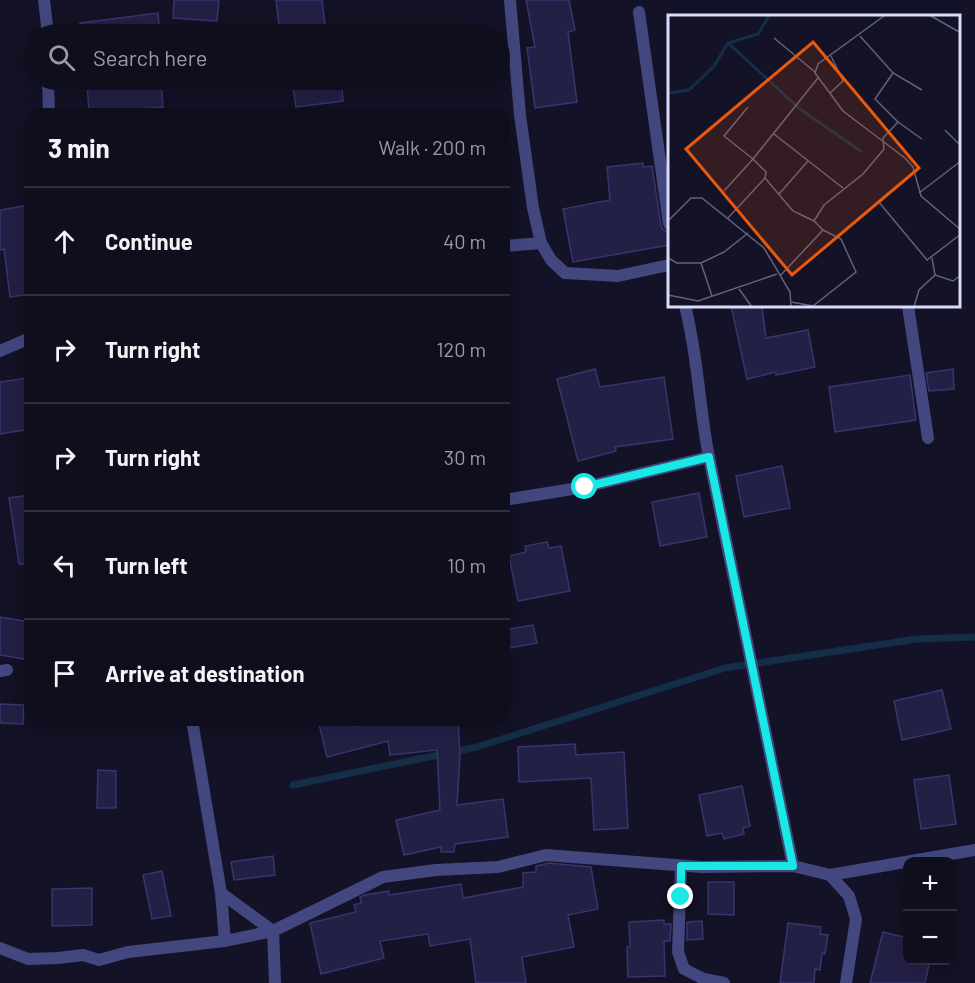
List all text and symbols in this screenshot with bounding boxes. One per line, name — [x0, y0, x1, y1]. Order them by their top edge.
inset map — [668, 15, 960, 308]
search box — [24, 24, 510, 90]
icon: search — [45, 41, 78, 74]
text: Search here — [93, 44, 207, 70]
text: 3 min — [48, 132, 110, 163]
text: Walk · 200 m — [378, 135, 486, 159]
icon: ahead — [48, 225, 81, 258]
text: Continue — [105, 228, 193, 254]
text: 40 m — [443, 229, 486, 253]
icon: right — [48, 333, 81, 366]
text: Turn right — [105, 336, 200, 362]
text: 120 m — [436, 337, 486, 361]
icon: right — [48, 441, 81, 474]
text: Turn right — [105, 444, 200, 470]
text: 30 m — [444, 445, 486, 469]
route start — [571, 473, 597, 499]
icon: left — [48, 549, 81, 582]
text: Turn left — [105, 552, 188, 578]
text: 10 m — [447, 553, 486, 577]
icon: arrive — [48, 657, 81, 690]
text: Arrive at destination — [105, 660, 304, 686]
map controls — [903, 857, 957, 965]
button: + — [903, 857, 957, 911]
route end — [667, 883, 693, 909]
button: − — [903, 911, 957, 965]

